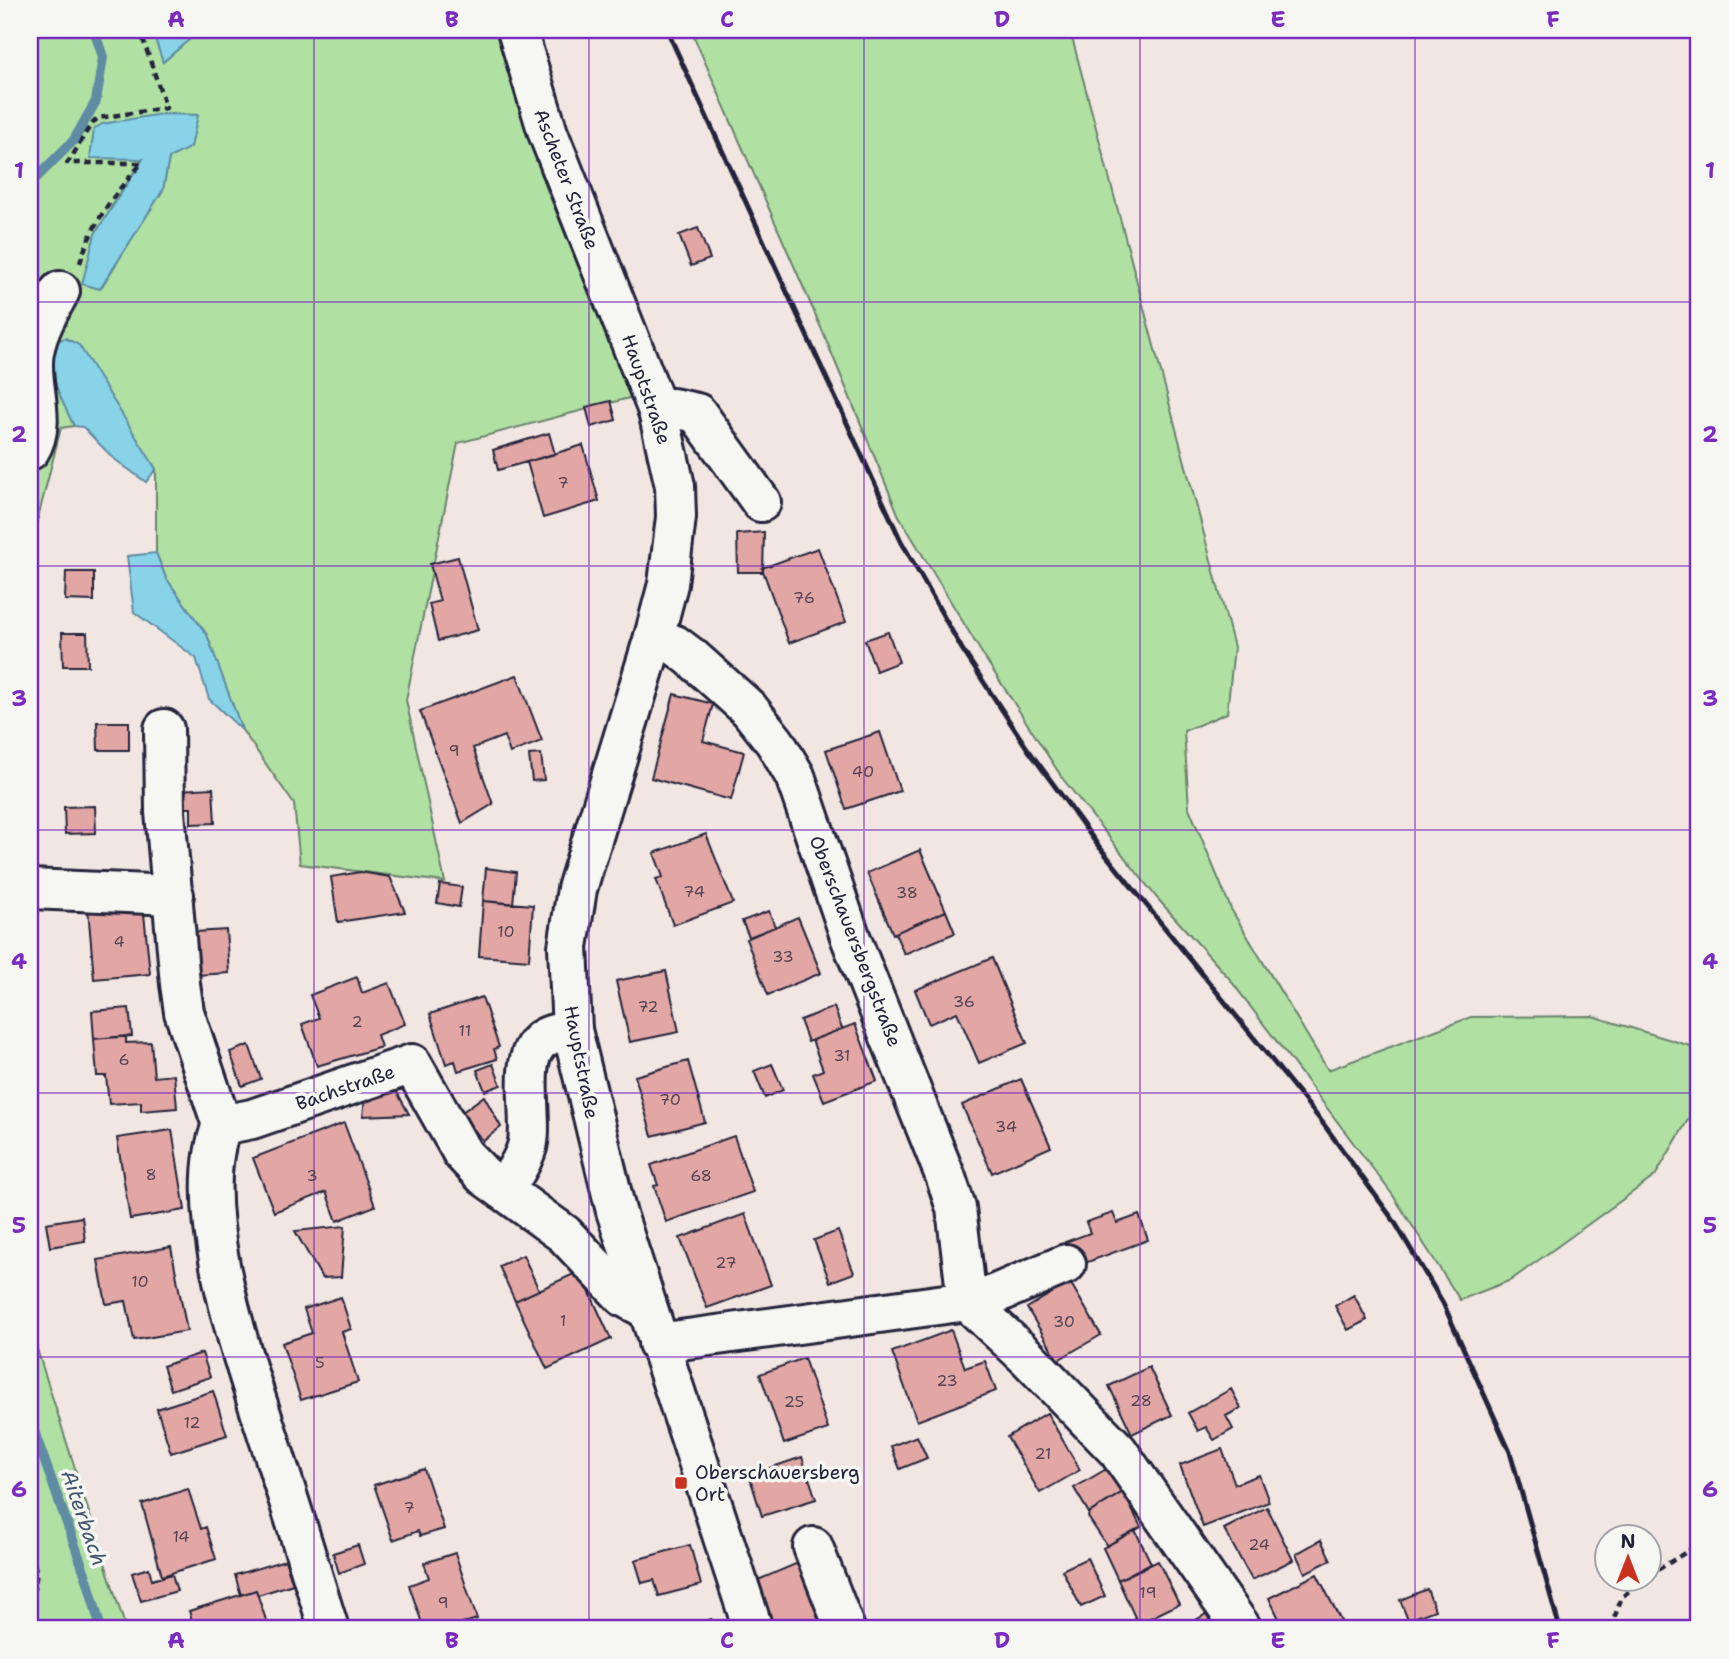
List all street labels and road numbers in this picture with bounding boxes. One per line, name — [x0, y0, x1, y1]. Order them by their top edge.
street label: Ascheter Straße — [528, 105, 605, 253]
street label: Hauptstraße — [616, 331, 677, 448]
street label: Oberschauersbergstraße — [804, 832, 907, 1050]
street label: Hauptstraße — [558, 1003, 605, 1121]
street label: Bachstraße — [292, 1059, 398, 1116]

